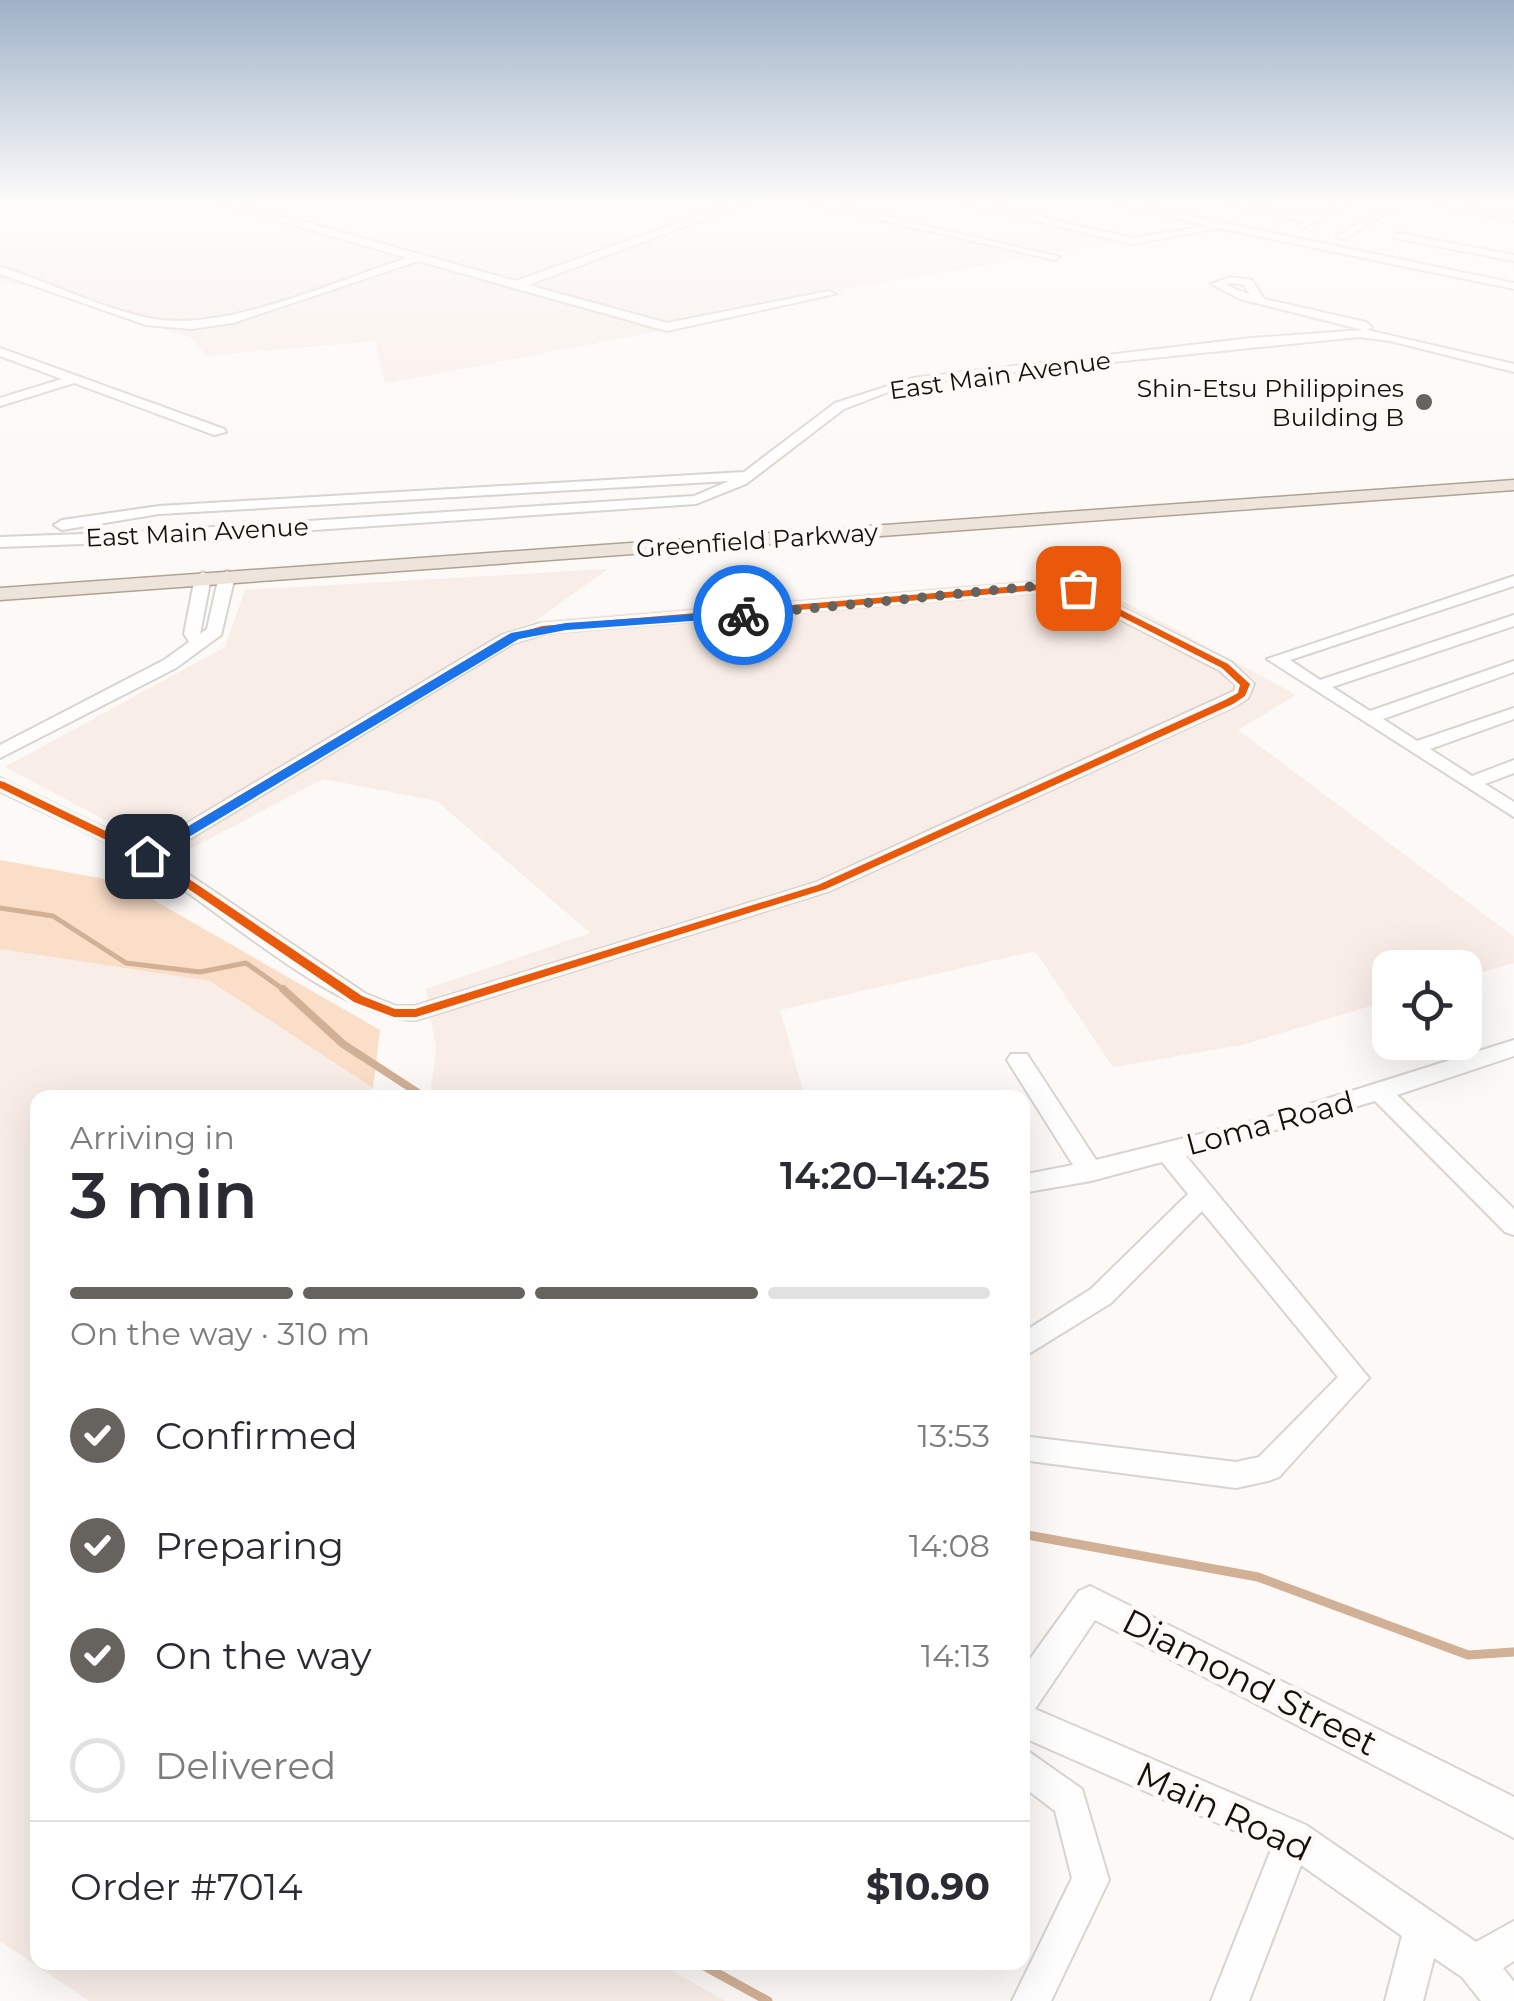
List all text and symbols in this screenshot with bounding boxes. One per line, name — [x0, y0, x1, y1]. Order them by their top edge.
street label: East Main Avenue — [887, 345, 1113, 405]
place label: Shin-Etsu Philippines Building B — [1137, 373, 1404, 432]
marker: Shin-Etsu Philippines Building B — [1413, 391, 1435, 413]
street label: East Main Avenue — [85, 511, 309, 553]
street label: Greenfield Parkway — [635, 517, 879, 563]
pin — [1036, 546, 1121, 631]
icon: bag — [1051, 561, 1106, 616]
courier — [693, 565, 793, 665]
icon: bike — [716, 588, 771, 643]
pin — [105, 814, 190, 899]
icon: home — [120, 829, 175, 884]
map controls — [1372, 950, 1482, 1060]
button: locate — [1372, 950, 1482, 1060]
street label: Loma Road — [1182, 1083, 1358, 1163]
text: Arriving in — [70, 1118, 235, 1157]
text: 14:20–14:25 — [780, 1152, 990, 1199]
text: 3 min — [70, 1155, 258, 1234]
text: On the way · 310 m — [70, 1314, 370, 1353]
icon: check — [70, 1408, 125, 1463]
text: Confirmed — [155, 1412, 358, 1459]
text: 13:53 — [918, 1416, 990, 1455]
icon: check — [70, 1518, 125, 1573]
text: Preparing — [155, 1522, 344, 1569]
text: 14:08 — [909, 1526, 990, 1565]
street label: Diamond Street — [1115, 1599, 1385, 1765]
icon: check — [70, 1628, 125, 1683]
text: On the way — [155, 1632, 372, 1679]
text: 14:13 — [921, 1636, 990, 1675]
text: Delivered — [155, 1742, 336, 1789]
street label: Main Road — [1130, 1752, 1318, 1870]
text: Order #7014 — [70, 1863, 303, 1910]
text: $10.90 — [866, 1863, 990, 1910]

